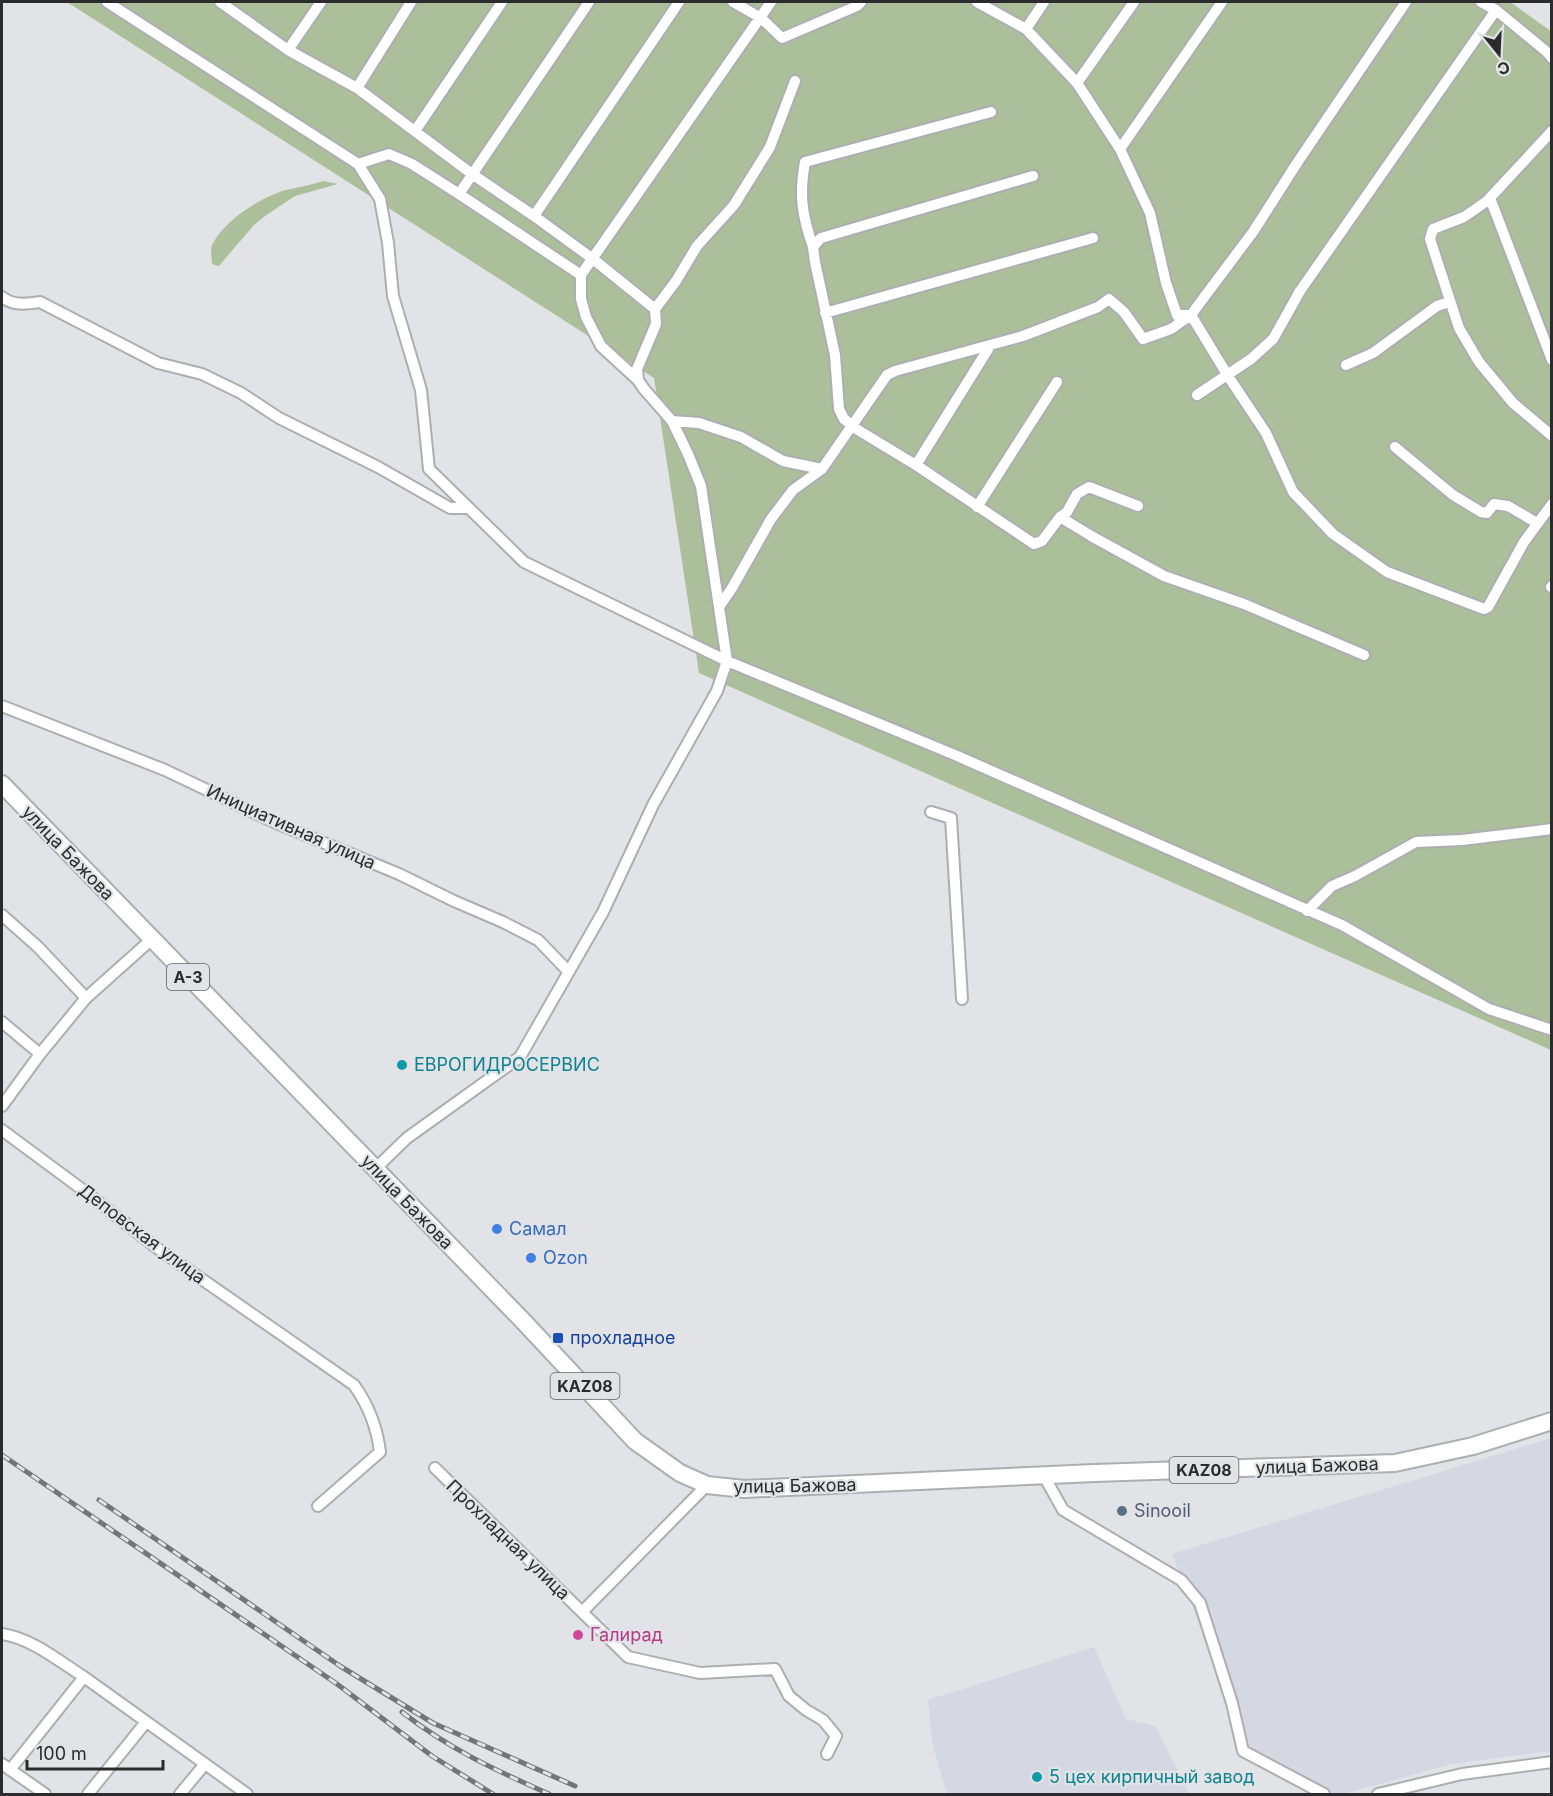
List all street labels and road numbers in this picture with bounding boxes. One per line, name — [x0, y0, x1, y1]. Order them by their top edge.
street label: Инициативная улица — [203, 780, 379, 873]
street label: улица Бажова — [18, 801, 119, 904]
road number: A-3 — [167, 964, 209, 990]
street label: улица Бажова — [357, 1150, 458, 1253]
street label: Деповская улица — [75, 1179, 210, 1288]
road number: KAZ08 — [550, 1373, 620, 1399]
street label: улица Бажова — [1255, 1453, 1379, 1478]
road number: KAZ08 — [1170, 1457, 1238, 1483]
street label: улица Бажова — [733, 1474, 857, 1497]
street label: Прохладная улица — [442, 1475, 574, 1604]

